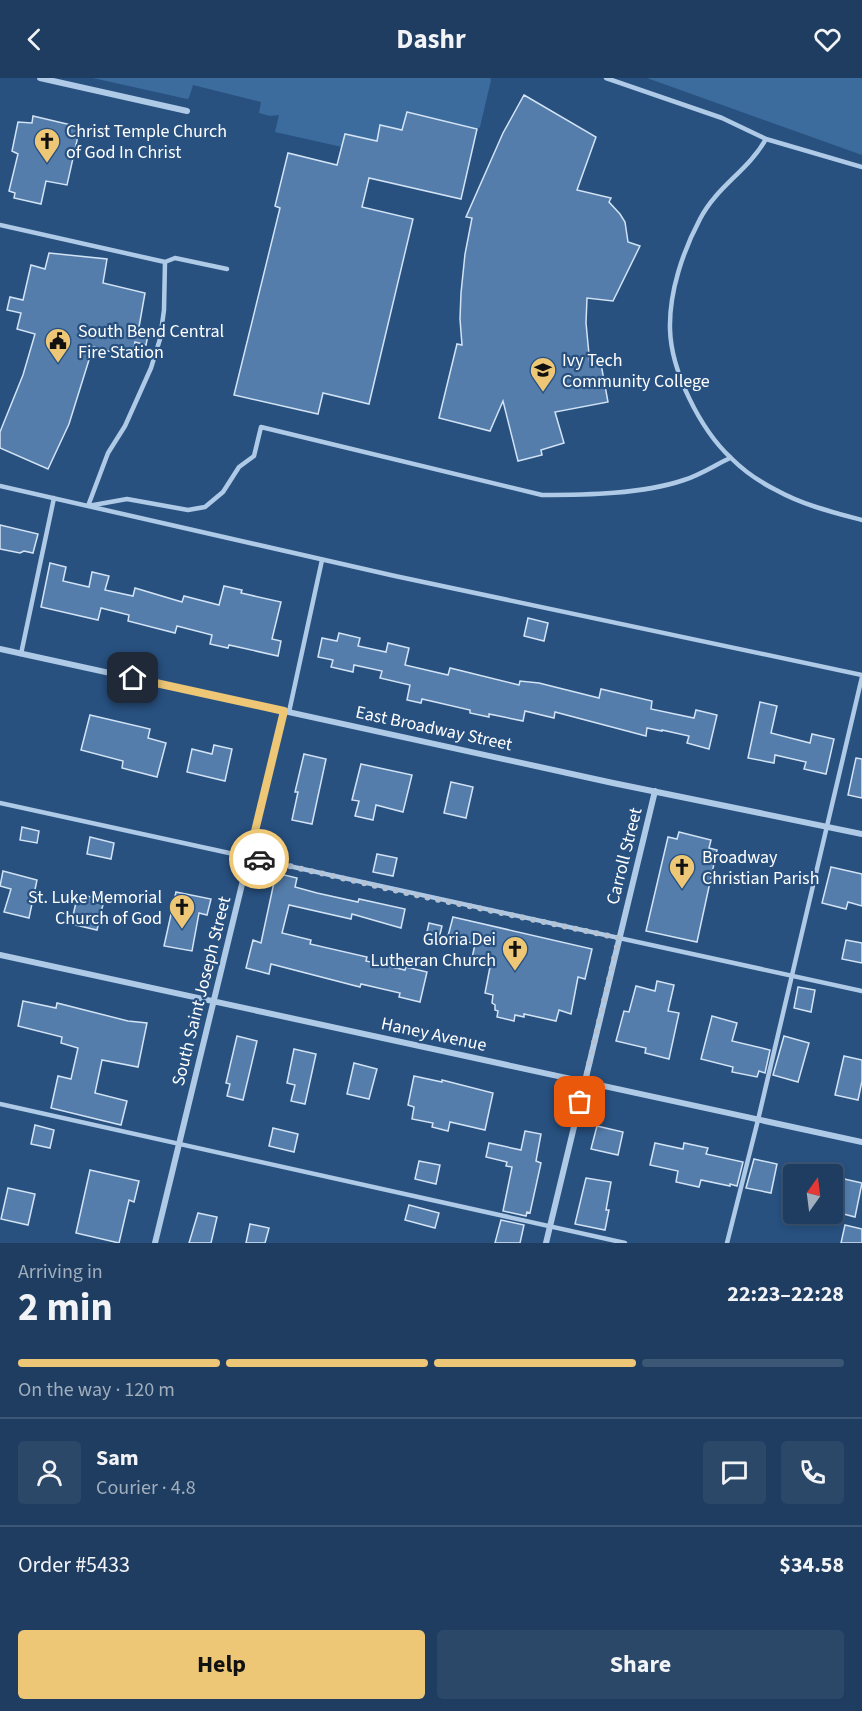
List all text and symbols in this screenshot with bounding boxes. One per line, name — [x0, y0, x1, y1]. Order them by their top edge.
text: Dashr — [396, 20, 466, 59]
icon: back — [18, 23, 51, 56]
icon: heart — [811, 23, 844, 56]
place label: Christ Temple Church of God In Christ — [66, 119, 227, 165]
church icon: Christ Temple Church of God In Christ — [32, 126, 62, 164]
place label: South Bend Central Fire Station — [78, 319, 224, 365]
public building icon: South Bend Central Fire Station — [43, 326, 73, 364]
place label: Ivy Tech Community College — [562, 348, 710, 394]
school or university icon: Ivy Tech Community College — [528, 355, 558, 393]
pin — [107, 652, 158, 703]
icon: home — [116, 661, 149, 694]
street label: East Broadway Street — [353, 700, 515, 757]
street label: Carroll Street — [600, 805, 649, 907]
courier — [229, 829, 289, 889]
icon: car — [243, 843, 276, 876]
place label: Broadway Christian Parish — [702, 845, 819, 891]
church icon: Broadway Christian Parish — [667, 852, 697, 890]
place label: St. Luke Memorial Church of God — [28, 885, 162, 931]
church icon: St. Luke Memorial Church of God — [167, 892, 197, 930]
street label: South Saint Joseph Street — [166, 894, 237, 1089]
place label: Gloria Dei Lutheran Church — [371, 927, 496, 973]
church icon: Gloria Dei Lutheran Church — [500, 934, 530, 972]
street label: Haney Avenue — [379, 1011, 489, 1058]
pin — [554, 1076, 605, 1127]
icon: bag — [563, 1085, 596, 1118]
north arrow — [783, 1164, 843, 1224]
map controls — [783, 1164, 843, 1224]
text: Arriving in — [18, 1258, 103, 1286]
text: 22:23–22:28 — [727, 1278, 844, 1310]
text: 2 min — [18, 1280, 113, 1336]
text: On the way · 120 m — [18, 1376, 175, 1404]
button: person — [18, 1441, 81, 1504]
button: chat — [703, 1441, 766, 1504]
button: phone — [781, 1441, 844, 1504]
text: Sam — [96, 1442, 139, 1474]
text: Courier · 4.8 — [96, 1474, 196, 1502]
text: Order #5433 — [18, 1549, 130, 1581]
text: $34.58 — [779, 1549, 844, 1581]
button: Help — [18, 1630, 425, 1699]
button: Share — [437, 1630, 844, 1699]

